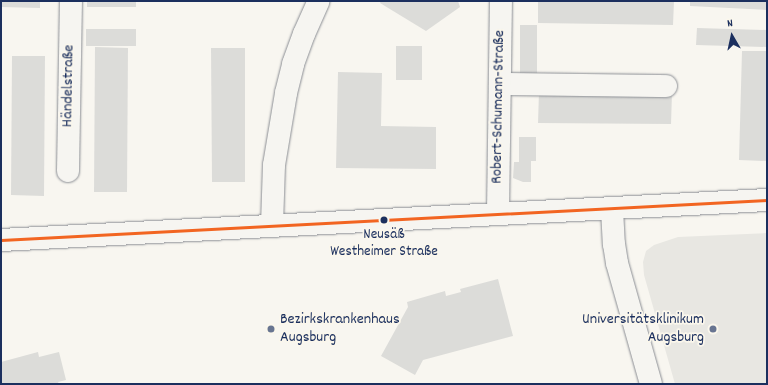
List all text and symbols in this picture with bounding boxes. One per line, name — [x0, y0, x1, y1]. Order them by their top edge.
north arrow — [712, 16, 752, 56]
text: N — [726, 16, 734, 32]
street label: Robert-Schumann-Straße — [488, 30, 510, 184]
street label: Händelstraße — [59, 45, 79, 127]
marker: Neusäß Westheimer Straße — [379, 215, 389, 225]
place label: Neusäß Westheimer Straße — [330, 226, 438, 261]
place label: Bezirkskrankenhaus Augsburg — [280, 310, 400, 348]
place label: Universitätsklinikum Augsburg — [582, 310, 704, 348]
marker: Bezirkskrankenhaus Augsburg — [265, 323, 277, 335]
marker: Universitätsklinikum Augsburg — [707, 323, 719, 335]

